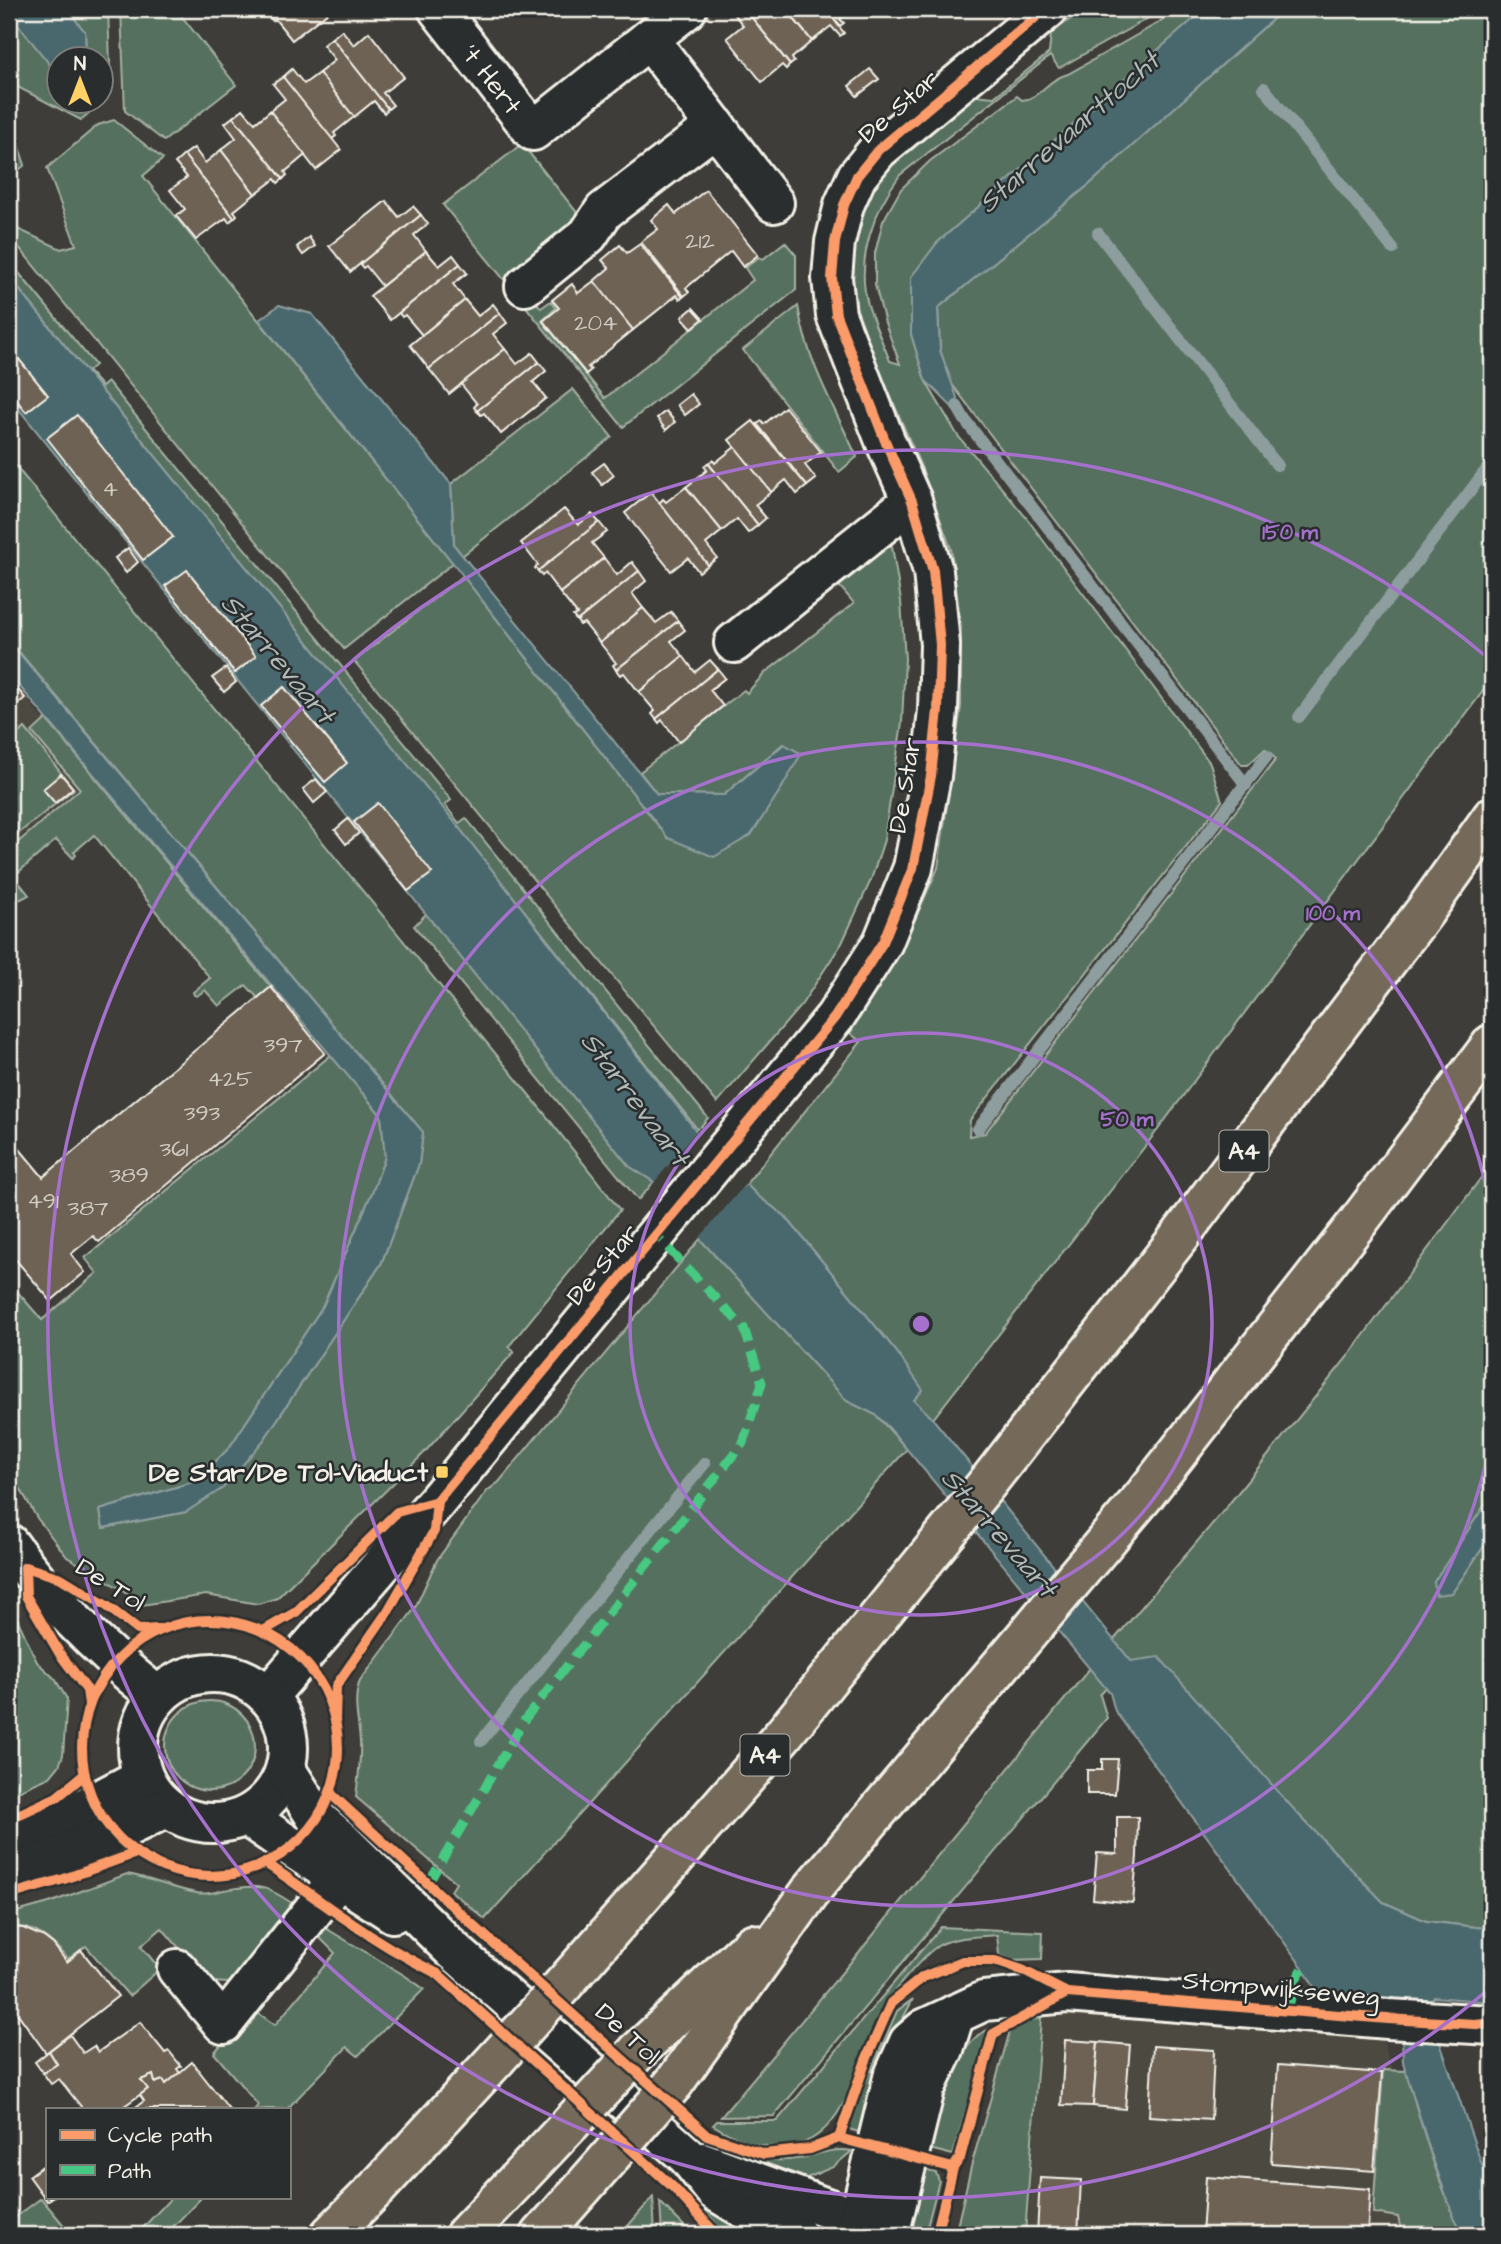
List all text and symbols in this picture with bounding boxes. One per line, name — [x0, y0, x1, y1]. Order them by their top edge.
street label: 't Hert — [452, 37, 530, 123]
water label: Starrevaarttocht — [970, 40, 1170, 222]
north arrow — [46, 46, 116, 116]
text: N — [74, 51, 86, 78]
street label: De Star — [851, 62, 947, 152]
house number: 212 — [685, 225, 715, 257]
house number: 204 — [574, 307, 618, 339]
house number: 4 — [102, 473, 118, 505]
text: 150 m — [1262, 518, 1318, 547]
water label: Starrevaart — [212, 585, 346, 735]
street label: De Star — [880, 735, 930, 835]
text: 100 m — [1306, 899, 1361, 928]
water label: Starrevaart — [571, 1024, 700, 1176]
house number: 397 — [264, 1029, 302, 1061]
house number: 425 — [207, 1063, 253, 1095]
house number: 393 — [184, 1097, 221, 1129]
text: 50 m — [1101, 1105, 1154, 1134]
road number: A4 — [1220, 1130, 1268, 1171]
house number: 361 — [159, 1133, 189, 1165]
house number: 389 — [109, 1159, 149, 1191]
house number: 491 — [27, 1185, 59, 1217]
house number: 387 — [68, 1192, 108, 1224]
street label: De Star — [558, 1216, 647, 1313]
centre of rings — [909, 1312, 933, 1336]
place label: De Star/De Tol-Viaduct — [149, 1455, 428, 1491]
water label: Starrevaart — [932, 1460, 1068, 1608]
marker: De Star/De Tol-Viaduct — [434, 1464, 450, 1480]
street label: De Tol — [69, 1549, 152, 1620]
road number: A4 — [740, 1735, 790, 1776]
street label: Stompwijkseweg — [1181, 1962, 1381, 2018]
street label: De Tol — [587, 1995, 668, 2073]
legend — [46, 2108, 290, 2198]
text: Cycle path — [108, 2121, 213, 2152]
text: Path — [108, 2157, 152, 2186]

